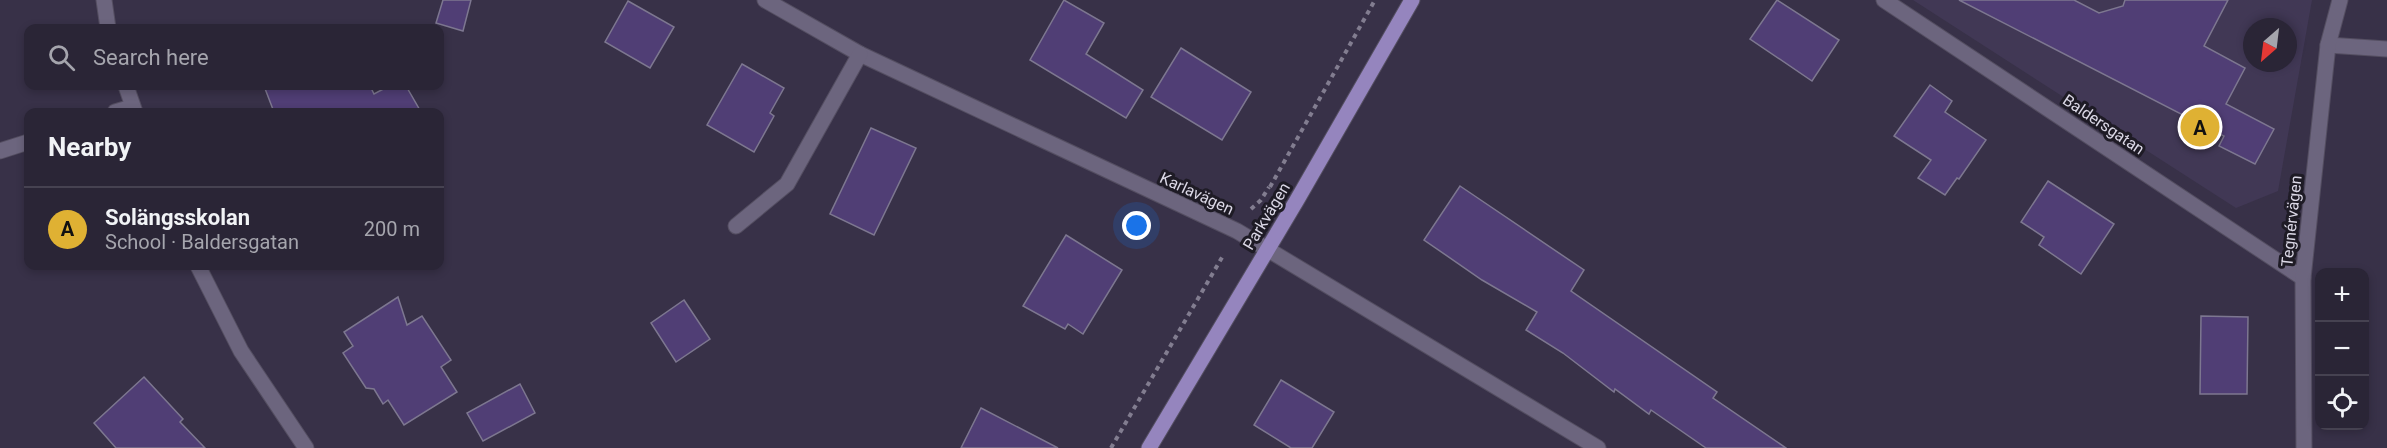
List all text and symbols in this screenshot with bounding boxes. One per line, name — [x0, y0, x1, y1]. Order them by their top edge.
north arrow — [2243, 18, 2297, 72]
search box — [24, 24, 444, 90]
icon: search — [45, 41, 78, 74]
text: Search here — [93, 45, 209, 70]
street label: Baldersgatan — [2059, 90, 2148, 159]
pin: A — [2180, 104, 2220, 150]
text: Nearby — [48, 132, 131, 162]
street label: Karlavägen — [1157, 168, 1237, 219]
street label: Tegnérvägen — [2277, 174, 2306, 268]
street label: Parkvägen — [1239, 179, 1294, 253]
text: Solängsskolan — [105, 205, 250, 230]
your location — [1122, 211, 1151, 240]
text: A — [61, 217, 74, 241]
text: 200 m — [364, 217, 420, 241]
text: School · Baldersgatan — [105, 230, 299, 254]
map controls — [2315, 268, 2369, 430]
button: + — [2315, 268, 2369, 322]
button: − — [2315, 322, 2369, 376]
button: locate — [2315, 376, 2369, 430]

